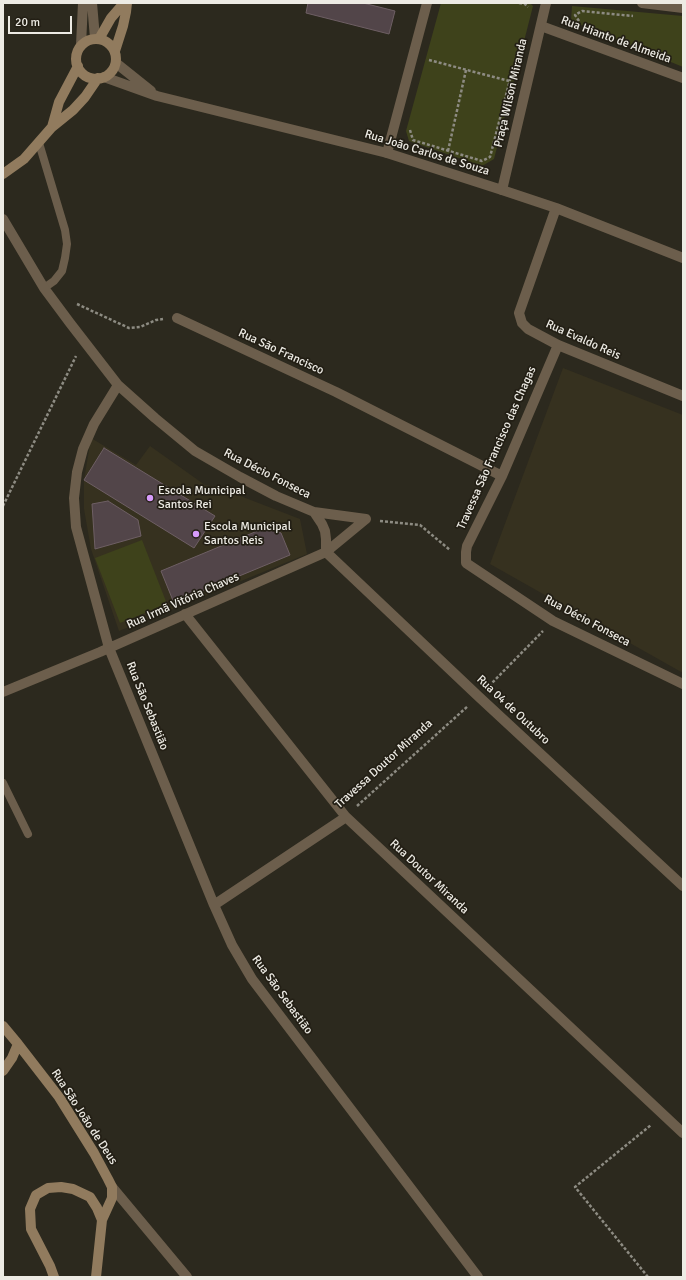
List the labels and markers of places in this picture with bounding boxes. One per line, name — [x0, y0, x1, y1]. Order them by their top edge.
place label: Escola Municipal Santos Rei — [158, 484, 245, 512]
marker: Escola Municipal Santos Rei — [145, 493, 155, 503]
place label: Escola Municipal Santos Reis — [204, 520, 291, 548]
marker: Escola Municipal Santos Reis — [191, 529, 201, 539]

